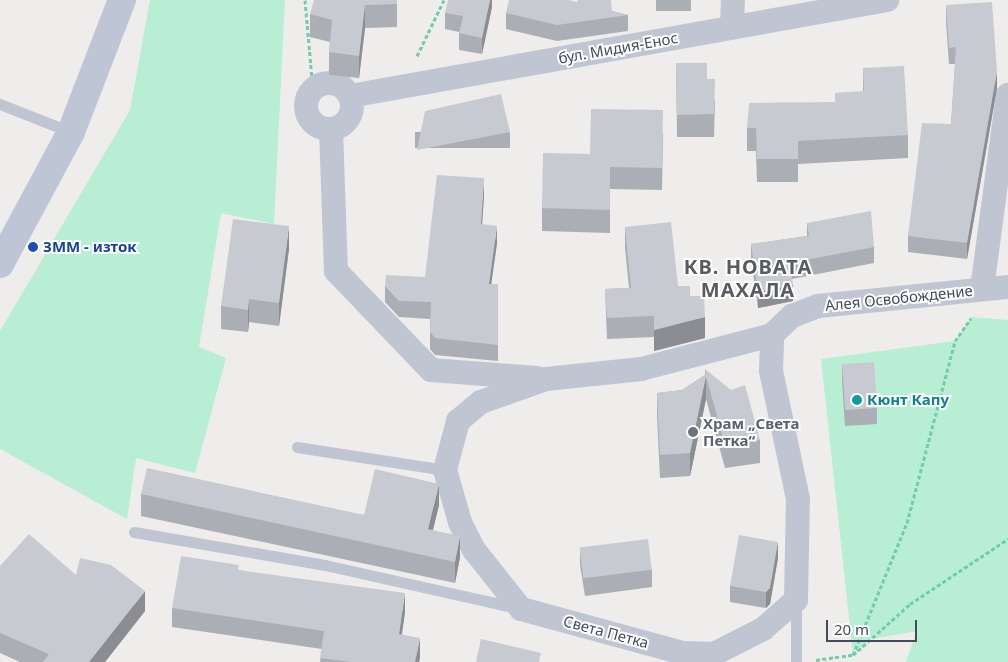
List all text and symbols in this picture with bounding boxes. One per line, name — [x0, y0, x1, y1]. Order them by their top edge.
street label: бул. Мидия-Енос — [557, 29, 679, 67]
place label: ЗММ - изток — [43, 238, 136, 256]
marker: ЗММ - изток — [27, 241, 39, 253]
district label: КВ. НОВАТА МАХАЛА — [682, 254, 814, 301]
street label: Алея Освобождение — [824, 281, 974, 315]
place label: Кюнт Капу — [867, 391, 949, 409]
marker: Кюнт Капу — [851, 394, 863, 406]
place label: Храм „Света Петка“ — [703, 414, 799, 449]
marker: Храм „Света Петка“ — [687, 426, 699, 438]
scale bar — [828, 610, 919, 642]
street label: Света Петка — [561, 612, 651, 652]
text: 20 m — [834, 619, 869, 639]

